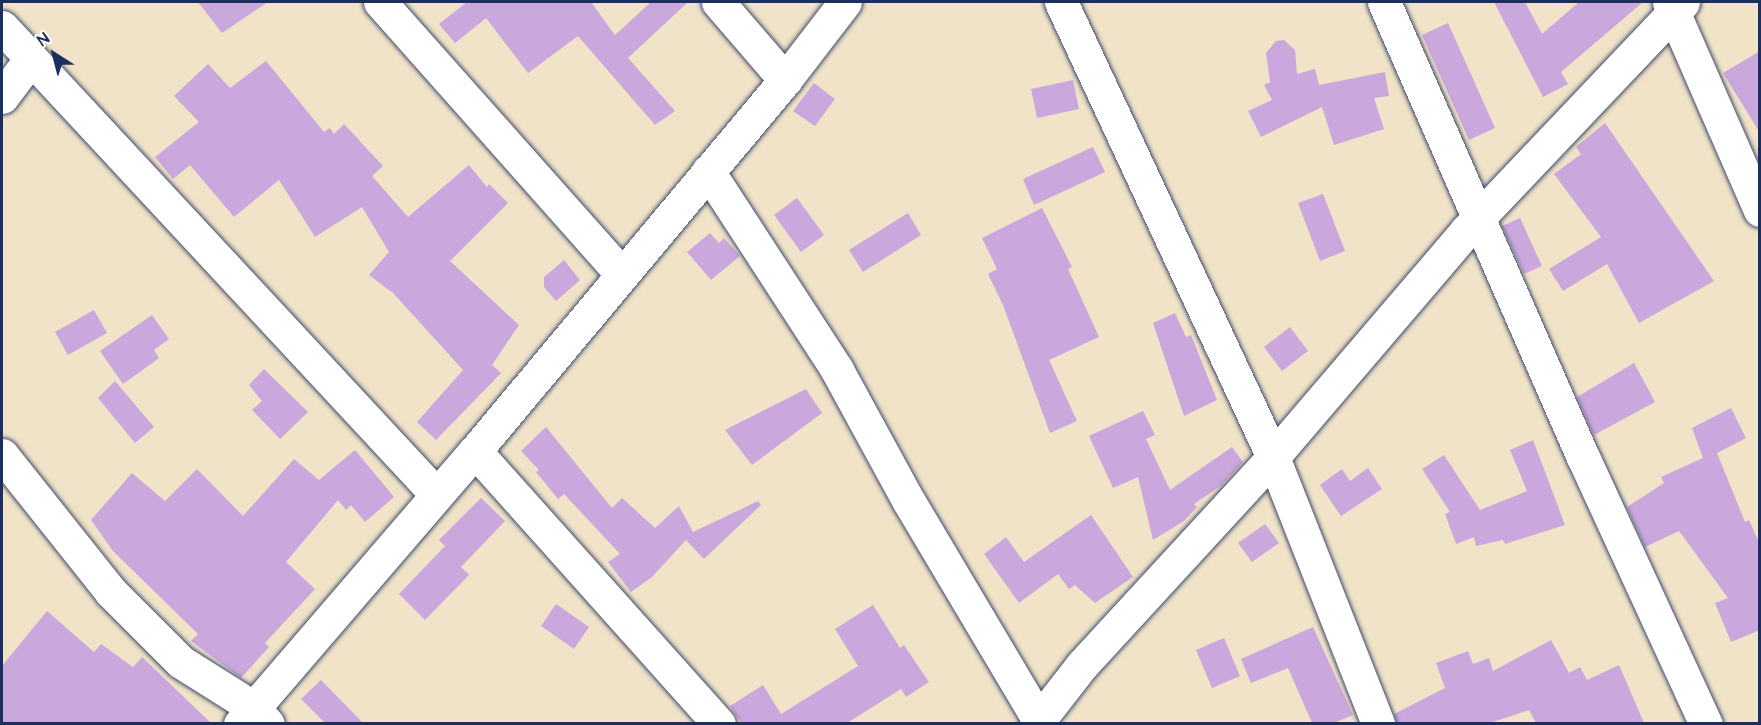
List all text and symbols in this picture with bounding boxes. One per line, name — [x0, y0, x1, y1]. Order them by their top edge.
north arrow — [24, 24, 84, 84]
text: N — [33, 28, 54, 51]

